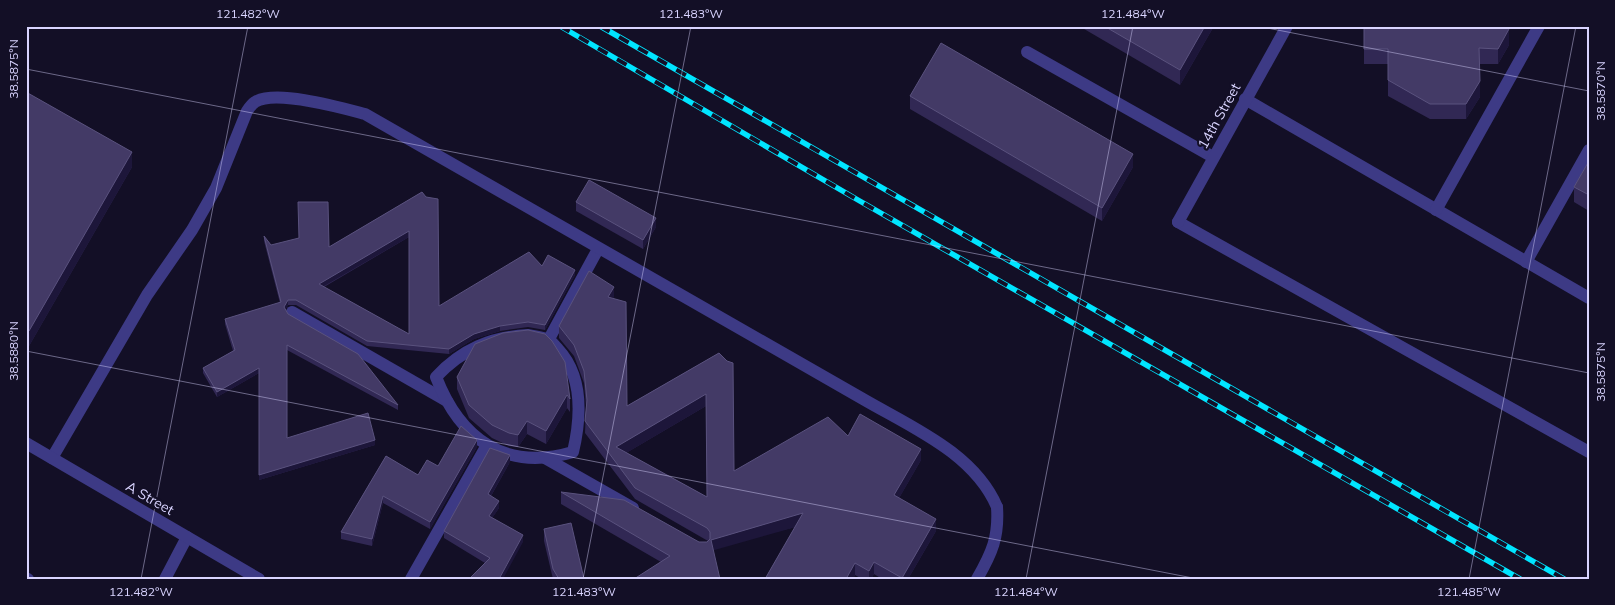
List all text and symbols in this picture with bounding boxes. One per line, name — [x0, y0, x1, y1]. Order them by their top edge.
text: 121.482°W — [216, 6, 280, 21]
text: 121.483°W — [659, 6, 723, 21]
text: 121.484°W — [1101, 6, 1165, 21]
text: 38.5875°N — [6, 39, 21, 99]
text: 38.5870°N — [1593, 61, 1608, 121]
street label: 14th Street — [1194, 80, 1244, 152]
text: 38.5880°N — [6, 321, 21, 381]
text: 38.5875°N — [1593, 342, 1608, 402]
street label: A Street — [123, 477, 177, 519]
text: 121.482°W — [109, 584, 173, 599]
text: 121.483°W — [552, 584, 616, 599]
text: 121.484°W — [994, 584, 1058, 599]
text: 121.485°W — [1437, 584, 1501, 599]

